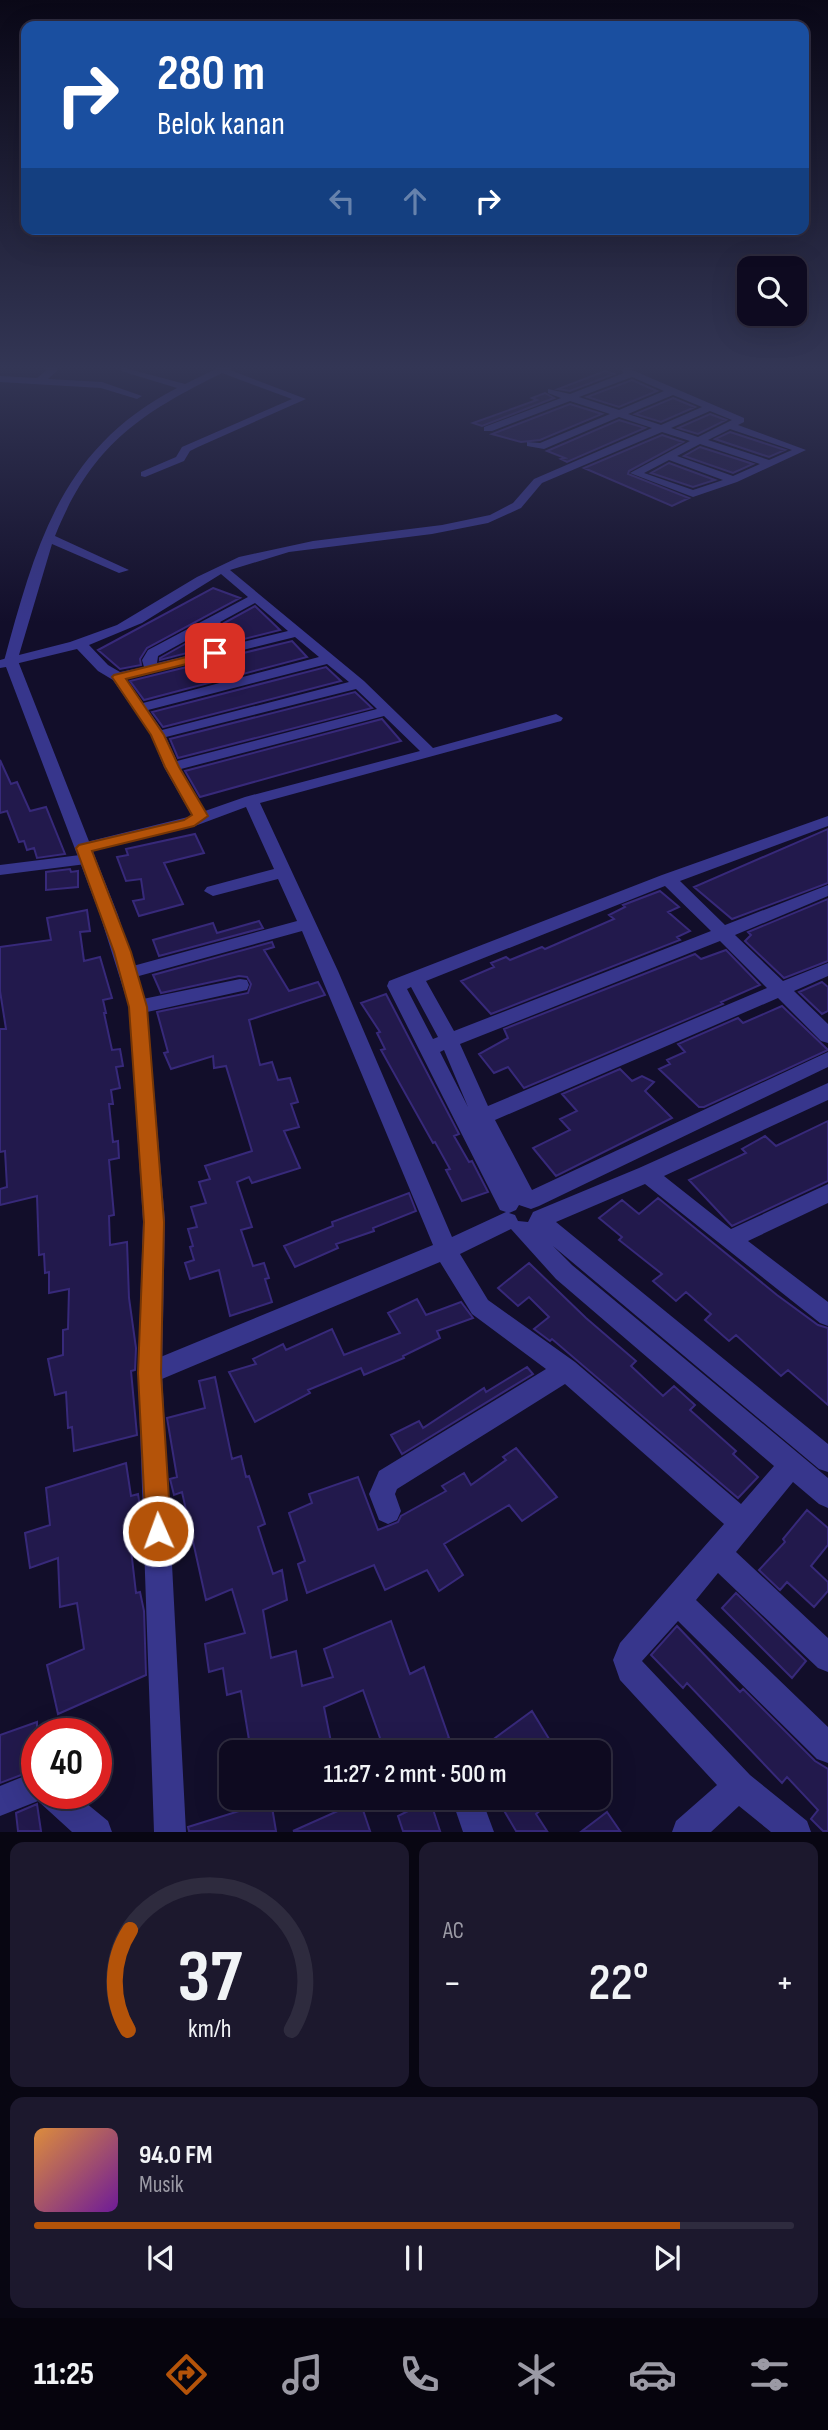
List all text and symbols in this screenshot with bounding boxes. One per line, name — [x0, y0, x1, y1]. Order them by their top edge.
text: 280 m — [157, 45, 265, 104]
icon: right — [42, 49, 133, 140]
text: Belok kanan — [157, 105, 285, 144]
icon: left — [323, 182, 361, 220]
icon: ahead — [396, 182, 434, 220]
icon: right — [469, 182, 507, 220]
map controls — [737, 256, 807, 326]
button: search — [737, 256, 807, 326]
pin — [185, 623, 245, 683]
icon: arrive — [196, 634, 234, 672]
position arrow — [121, 1494, 195, 1568]
speed limit sign: 40 — [21, 1718, 112, 1809]
text: 11:27 · 2 mnt · 500 m — [323, 1759, 507, 1790]
text: AC — [443, 1917, 464, 1945]
text: 37 — [177, 1935, 242, 2023]
text: 22° — [588, 1952, 649, 2015]
text: − — [443, 1961, 462, 2006]
text: + — [775, 1961, 794, 2006]
text: km/h — [188, 2014, 231, 2045]
text: 94.0 FM — [139, 2140, 213, 2171]
text: Musik — [139, 2171, 184, 2199]
icon: previous — [142, 2239, 180, 2277]
icon: pause — [395, 2239, 433, 2277]
icon: next — [648, 2239, 686, 2277]
icon: directions — [162, 2350, 211, 2399]
icon: music — [278, 2350, 327, 2399]
icon: phone — [395, 2350, 444, 2399]
icon: climate — [512, 2350, 561, 2399]
icon: car — [628, 2350, 677, 2399]
icon: filters — [745, 2350, 794, 2399]
text: 11:25 — [34, 2355, 94, 2394]

